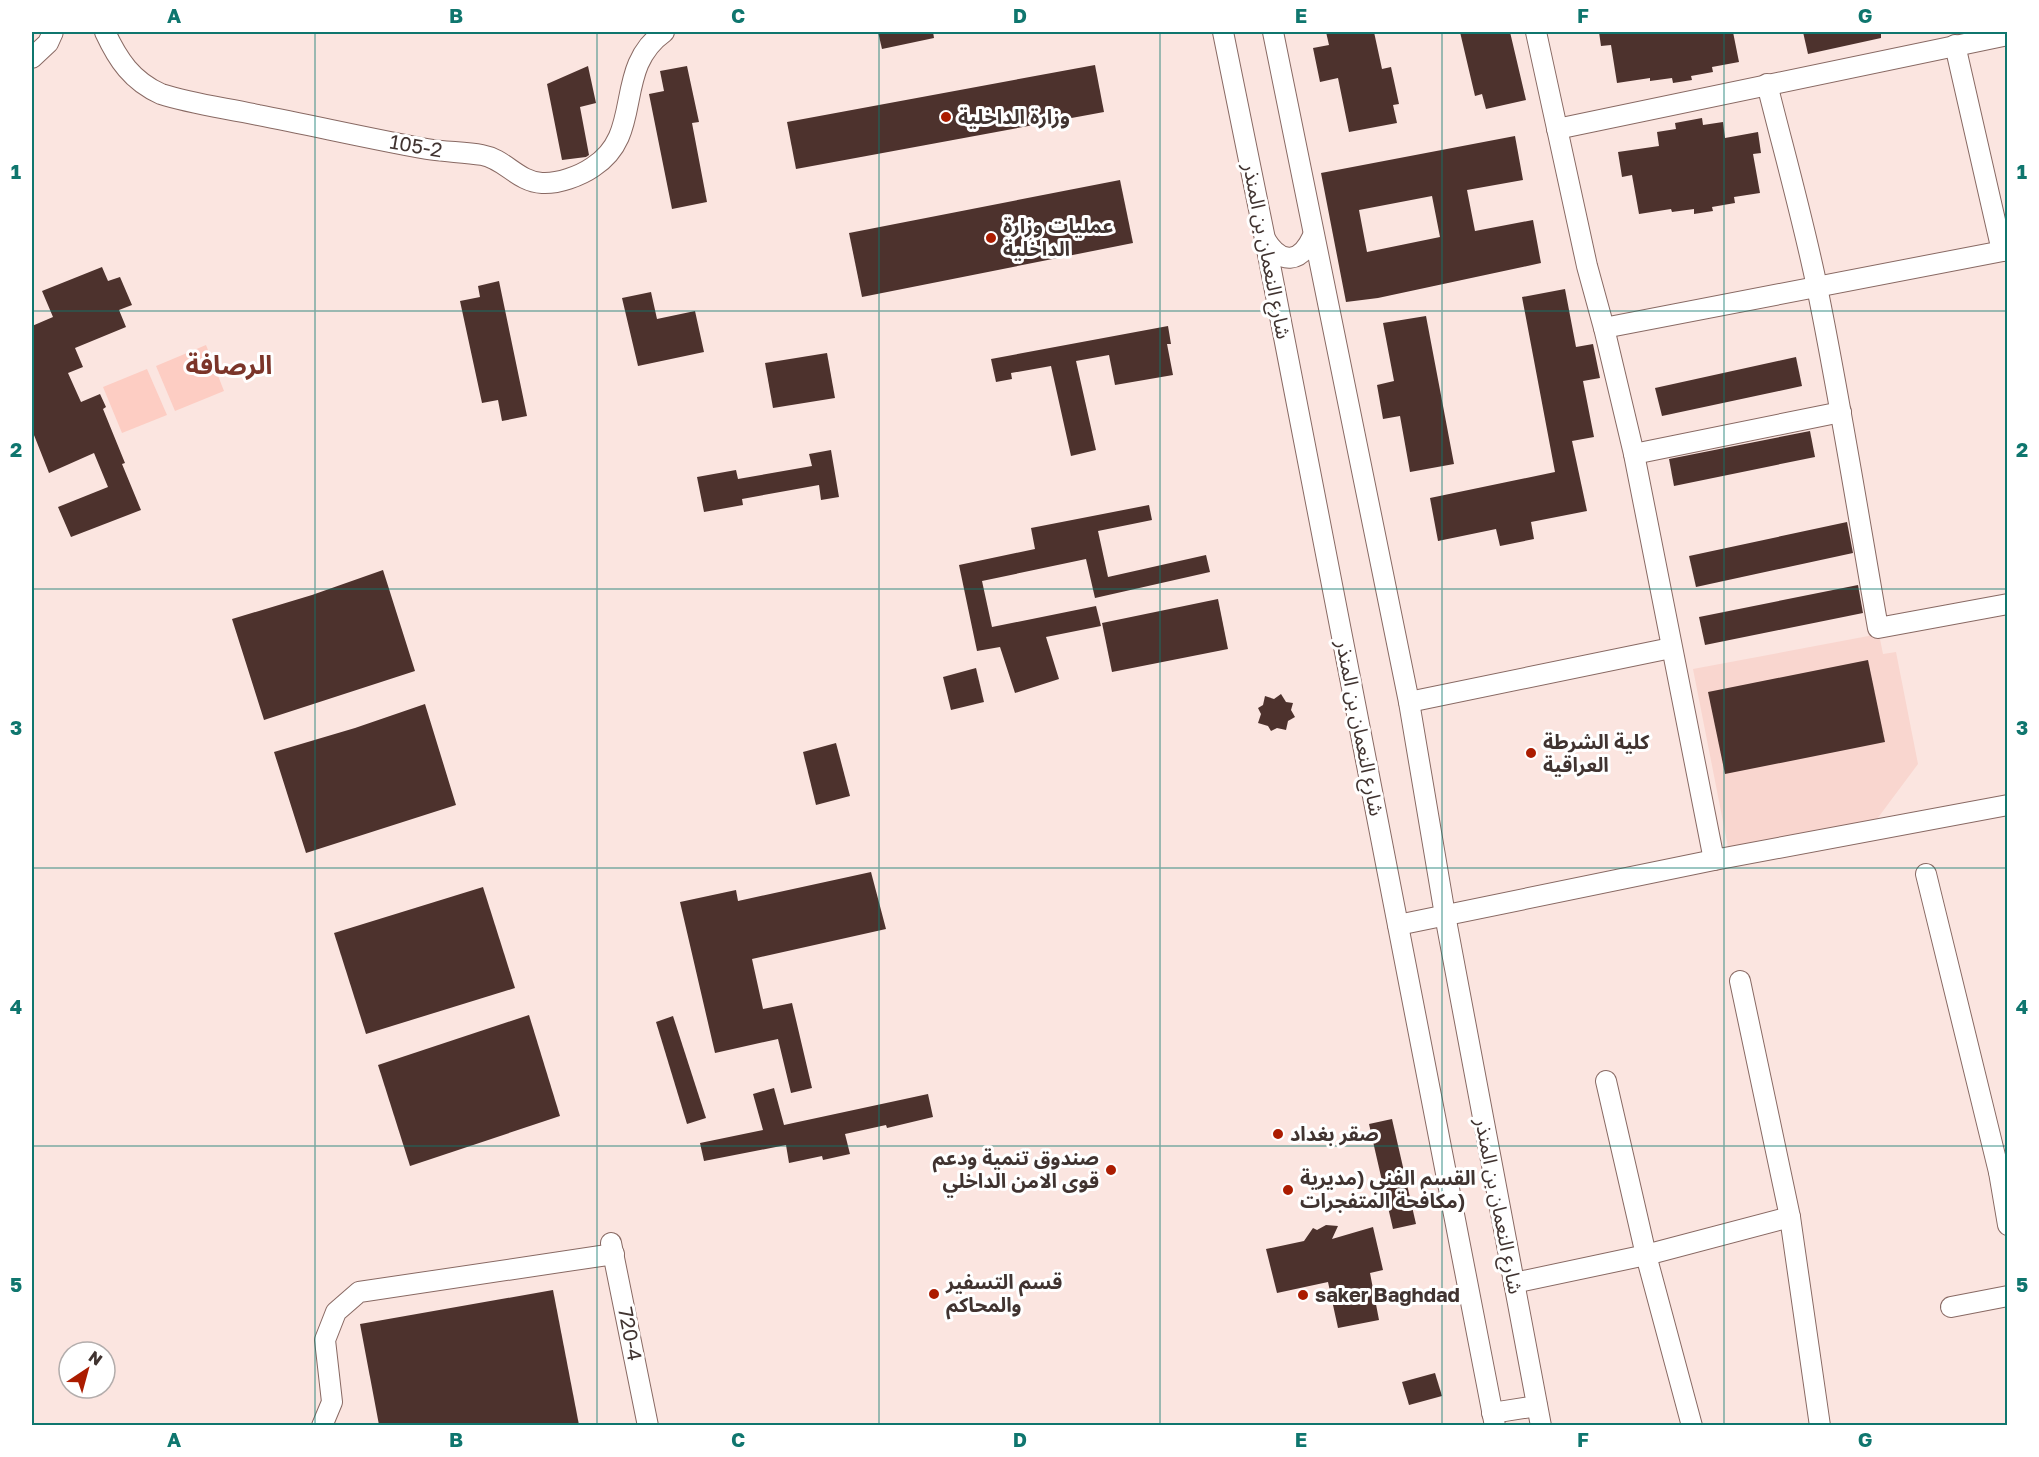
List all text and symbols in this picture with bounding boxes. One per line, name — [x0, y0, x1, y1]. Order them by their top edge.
text: A — [167, 3, 181, 27]
text: B — [449, 3, 463, 27]
text: C — [731, 3, 745, 27]
text: D — [1013, 3, 1027, 27]
text: E — [1295, 3, 1307, 27]
text: F — [1577, 3, 1589, 27]
text: G — [1858, 3, 1872, 27]
place label: وزارة الداخلية — [958, 104, 1070, 129]
marker: وزارة الداخلية — [939, 110, 953, 124]
street label: 105-2 — [388, 129, 444, 161]
text: 1 — [11, 159, 21, 183]
text: 1 — [2017, 159, 2027, 183]
street label: شارع النعمان بن المنذر — [1235, 160, 1297, 342]
place label: عمليات وزارة الداخلية — [1003, 213, 1113, 261]
marker: عمليات وزارة الداخلية — [984, 231, 998, 245]
district label: الرصافة — [186, 349, 272, 380]
text: 2 — [10, 437, 22, 461]
text: 2 — [2016, 437, 2028, 461]
street label: شارع النعمان بن المنذر — [1328, 637, 1390, 819]
text: 3 — [10, 715, 22, 739]
text: 3 — [2016, 715, 2028, 739]
place label: كلية الشرطة العراقية — [1543, 729, 1650, 777]
marker: كلية الشرطة العراقية — [1524, 746, 1538, 760]
text: 4 — [10, 994, 22, 1018]
text: 4 — [2016, 994, 2028, 1018]
street label: شارع النعمان بن المنذر — [1467, 1115, 1529, 1297]
place label: صقر بغداد — [1290, 1121, 1379, 1146]
marker: صقر بغداد — [1271, 1127, 1285, 1141]
place label: صندوق تنمية ودعم قوى الامن الداخلي — [933, 1145, 1099, 1198]
marker: صندوق تنمية ودعم قوى الامن الداخلي — [1104, 1163, 1118, 1177]
place label: القسم الفني (مديرية مكافحة المتفجرات) — [1300, 1165, 1476, 1213]
marker: القسم الفني (مديرية مكافحة المتفجرات) — [1281, 1183, 1295, 1197]
place label: قسم التسفير والمحاكم — [945, 1269, 1062, 1320]
text: 5 — [10, 1272, 22, 1296]
text: 5 — [2016, 1272, 2028, 1296]
place label: saker Baghdad — [1315, 1282, 1460, 1306]
marker: قسم التسفير والمحاكم — [927, 1287, 941, 1301]
marker: saker Baghdad — [1296, 1288, 1310, 1302]
street label: 720-4 — [614, 1305, 648, 1363]
north arrow — [57, 1340, 117, 1400]
text: N — [85, 1346, 107, 1370]
text: A — [167, 1427, 181, 1451]
text: B — [449, 1427, 463, 1451]
text: C — [731, 1427, 745, 1451]
text: D — [1013, 1427, 1027, 1451]
text: E — [1295, 1427, 1307, 1451]
text: F — [1577, 1427, 1589, 1451]
text: G — [1858, 1427, 1872, 1451]

